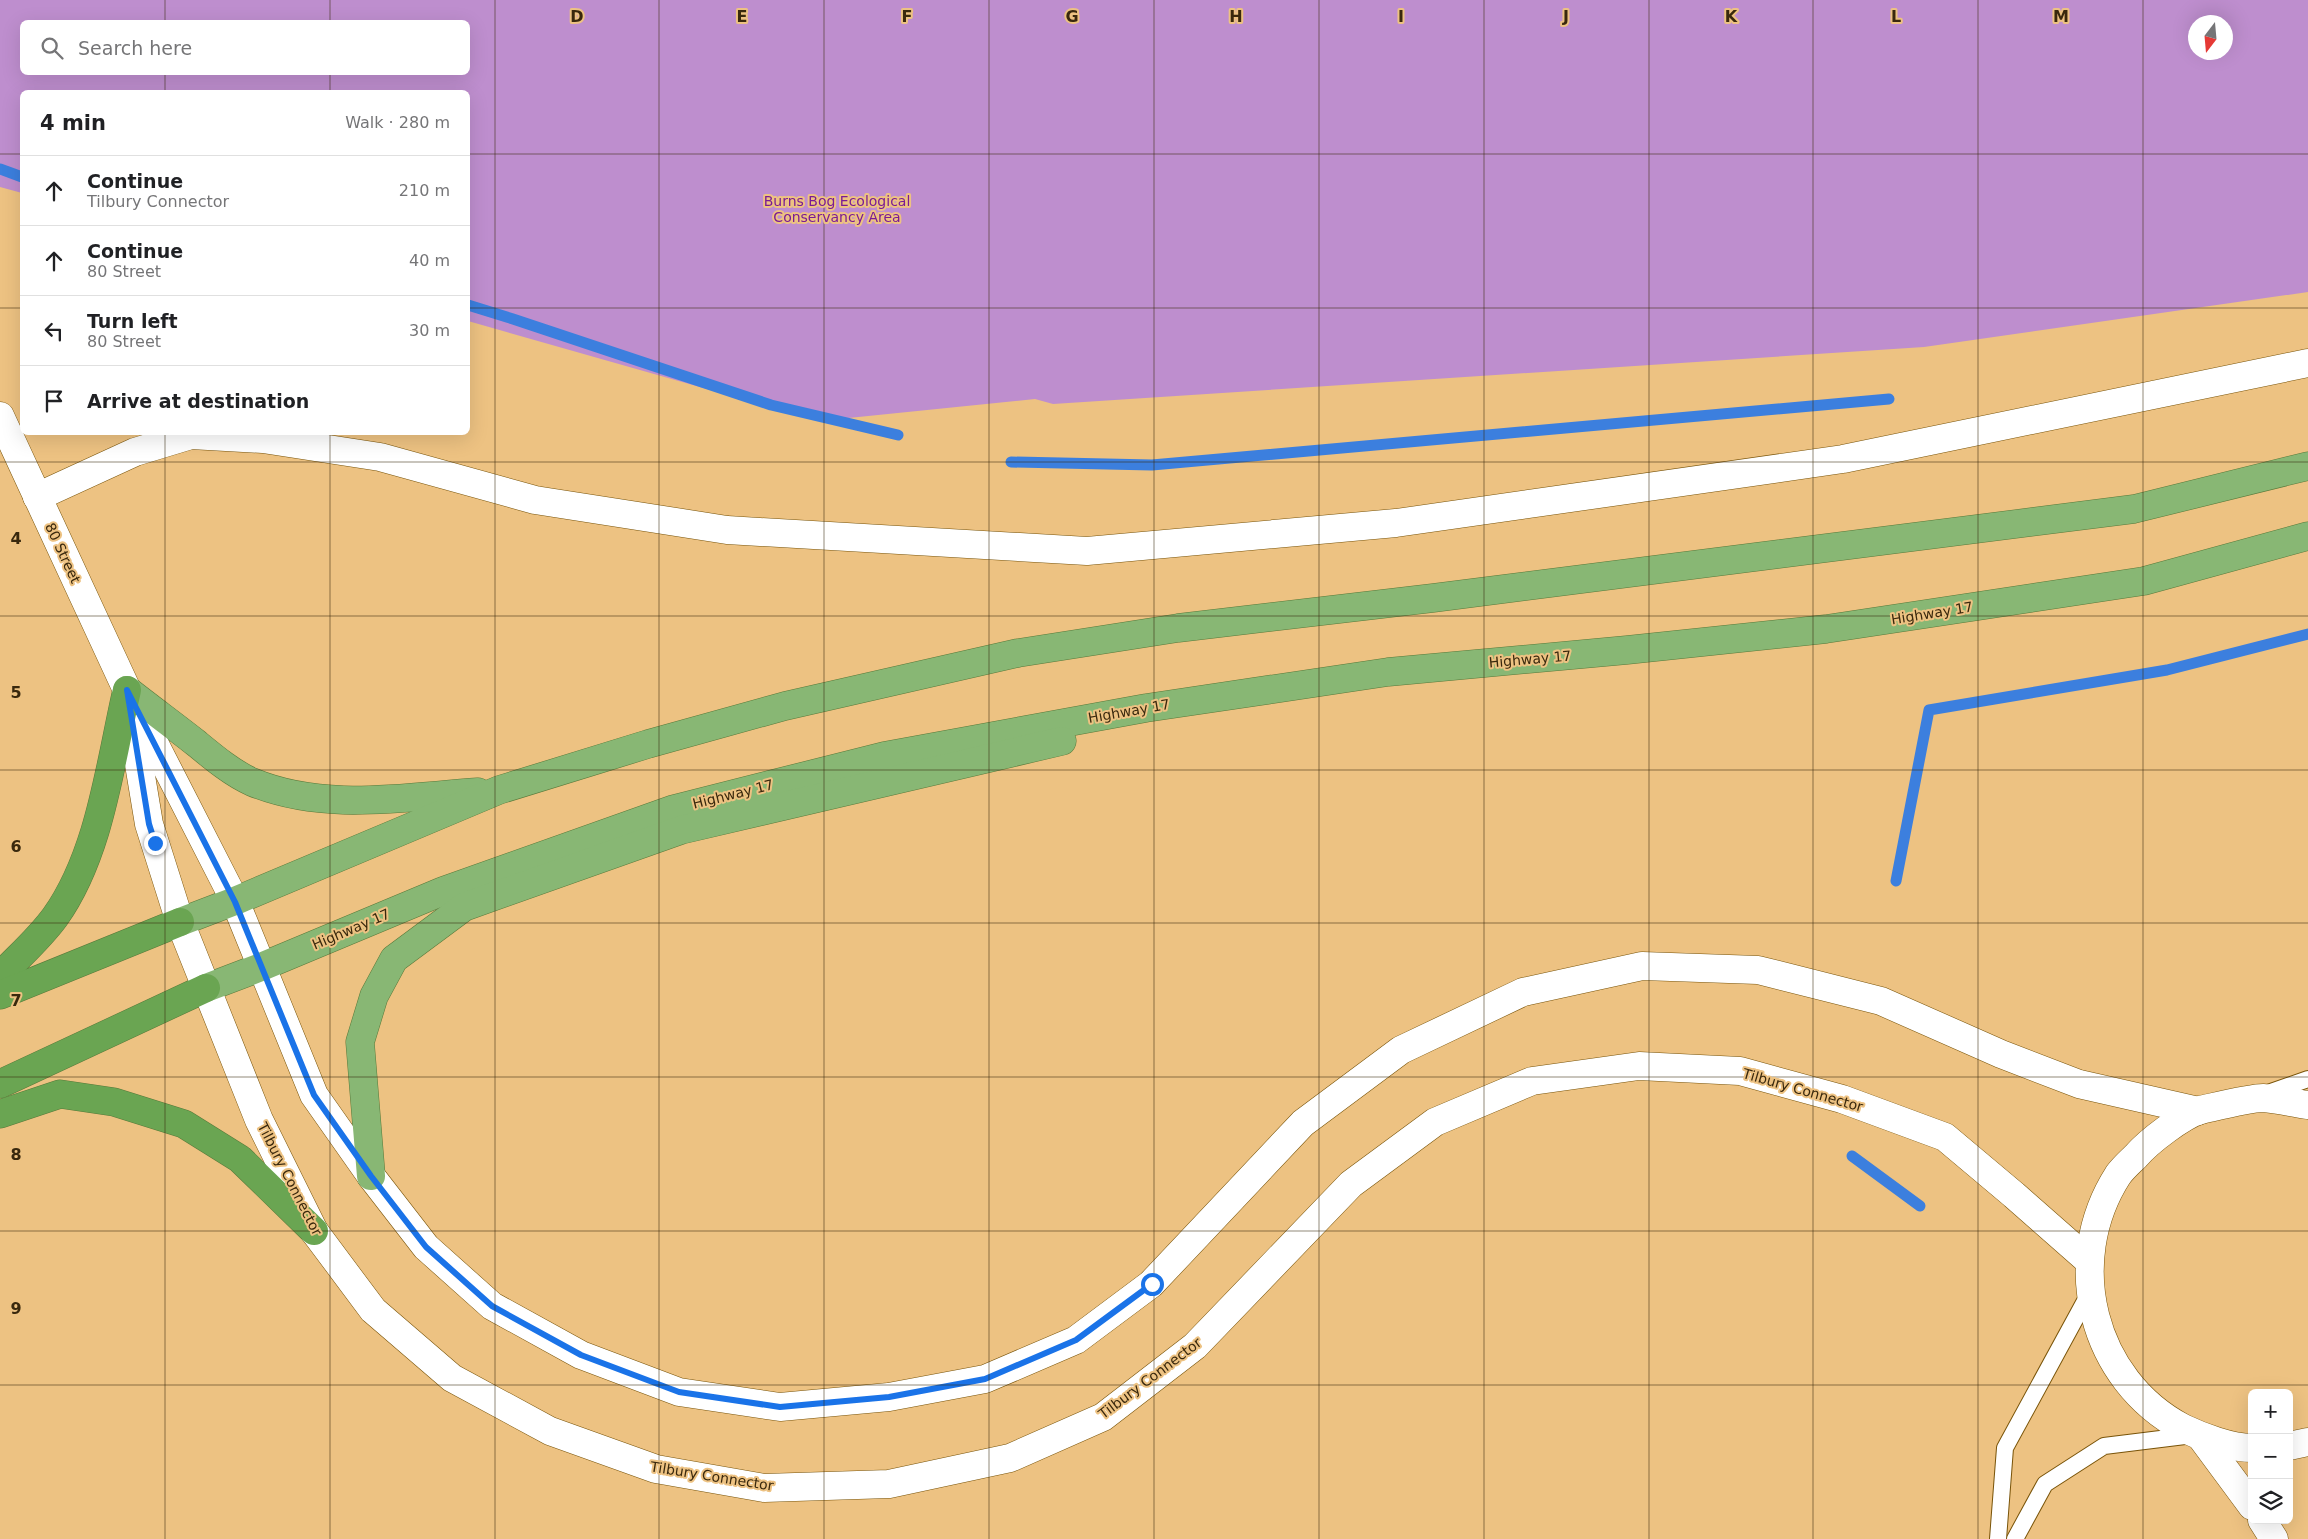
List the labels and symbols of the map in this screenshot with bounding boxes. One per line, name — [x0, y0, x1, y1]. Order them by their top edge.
text: D — [570, 7, 584, 26]
text: E — [737, 7, 747, 26]
text: F — [902, 7, 912, 26]
text: G — [1065, 7, 1079, 26]
text: H — [1229, 7, 1243, 26]
text: I — [1398, 7, 1404, 26]
text: J — [1562, 7, 1569, 26]
text: K — [1725, 7, 1738, 26]
text: L — [1891, 7, 1901, 26]
text: M — [2053, 7, 2069, 26]
north arrow — [2188, 15, 2233, 60]
park label: Burns Bog Ecological Conservancy Area — [764, 193, 910, 225]
street label: 80 Street — [42, 520, 84, 586]
text: 4 — [10, 529, 22, 548]
street label: Highway 17 — [1890, 599, 1974, 627]
street label: Highway 17 — [1488, 647, 1572, 671]
text: 5 — [10, 683, 22, 702]
street label: Highway 17 — [1087, 696, 1171, 726]
street label: Highway 17 — [691, 776, 775, 812]
route end — [144, 832, 167, 855]
text: 6 — [10, 837, 22, 856]
street label: Highway 17 — [310, 905, 392, 953]
text: 7 — [10, 991, 22, 1010]
street label: Tilbury Connector — [1740, 1065, 1865, 1115]
street label: Tilbury Connector — [254, 1119, 325, 1238]
text: 8 — [10, 1145, 22, 1164]
route start — [1141, 1273, 1164, 1296]
text: 9 — [10, 1299, 22, 1318]
street label: Tilbury Connector — [1095, 1334, 1205, 1422]
street label: Tilbury Connector — [648, 1458, 775, 1494]

